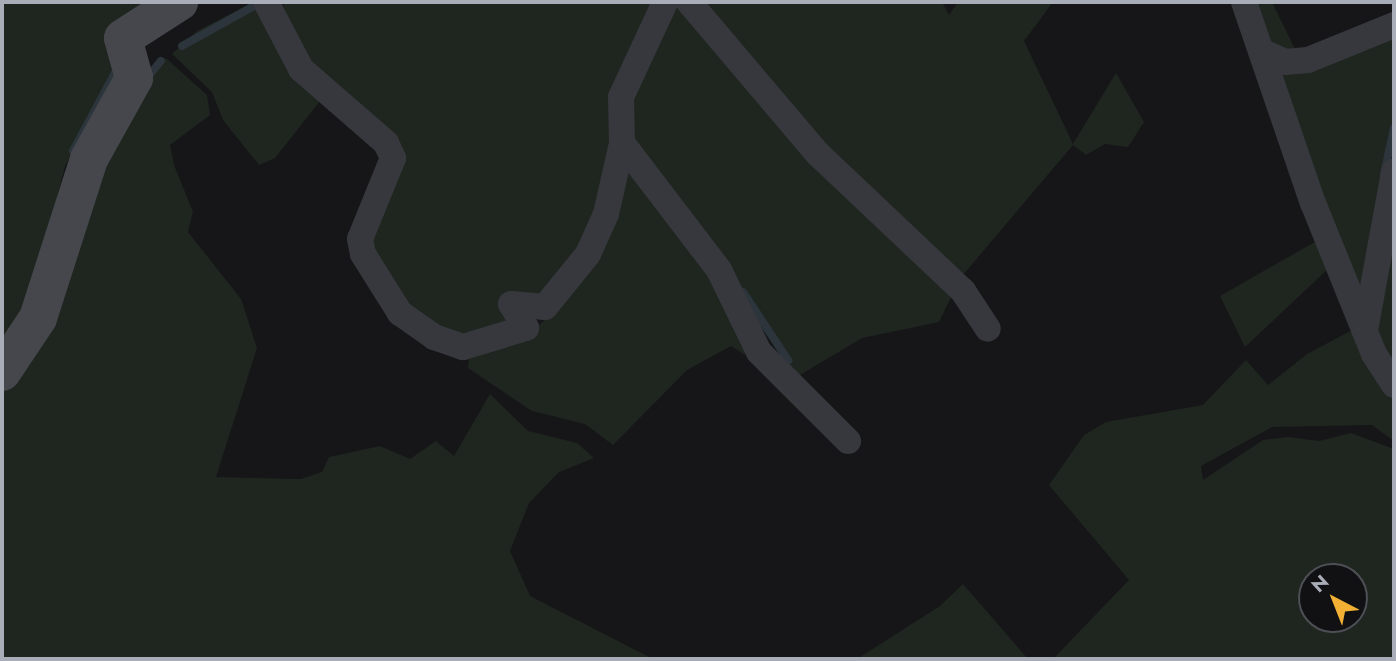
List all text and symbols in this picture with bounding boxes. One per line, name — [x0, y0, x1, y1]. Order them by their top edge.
north arrow — [1298, 563, 1368, 633]
text: N — [1305, 568, 1335, 599]

